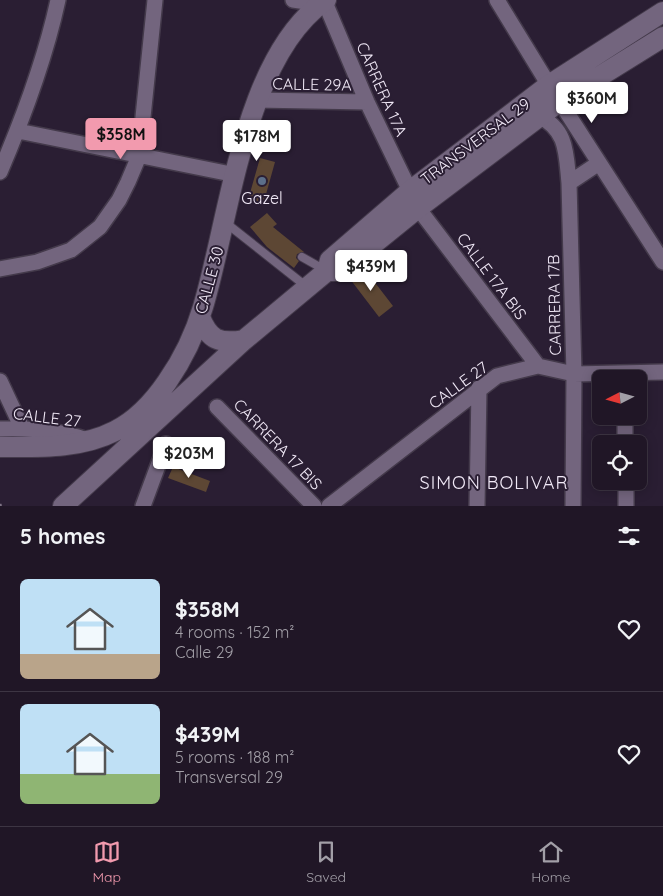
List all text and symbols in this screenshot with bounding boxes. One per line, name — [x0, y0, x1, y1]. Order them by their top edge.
street label: CARRERA 17A — [352, 39, 412, 139]
street label: CALLE 29A — [272, 73, 352, 95]
pin: $360M — [557, 82, 627, 124]
text: $360M — [567, 88, 617, 108]
street label: TRANSVERSAL 29 — [416, 93, 534, 189]
pin: $358M — [86, 118, 156, 160]
pin: $178M — [222, 120, 292, 162]
text: $358M — [96, 124, 146, 144]
text: $178M — [234, 126, 280, 146]
marker: Gazel — [256, 175, 268, 187]
place label: Gazel — [241, 188, 283, 208]
street label: CALLE 17A BIS — [453, 229, 531, 323]
street label: CALLE 30 — [190, 244, 228, 316]
pin: $439M — [336, 250, 406, 292]
street label: CARRERA 17B — [543, 254, 565, 356]
text: $439M — [346, 256, 396, 276]
street label: CALLE 27 — [425, 357, 491, 413]
north arrow — [592, 370, 648, 425]
map controls — [592, 370, 647, 490]
street label: CARRERA 17 BIS — [230, 394, 326, 494]
street label: CALLE 27 — [12, 403, 82, 431]
button: locate — [592, 435, 647, 490]
pin: $203M — [154, 436, 224, 479]
text: $203M — [164, 443, 214, 463]
district label: SIMON BOLIVAR — [420, 471, 568, 494]
icon: filters — [615, 522, 643, 550]
text: 5 homes — [20, 523, 105, 549]
text: $358M — [175, 596, 240, 622]
icon: home — [60, 599, 120, 659]
icon: heart — [615, 615, 643, 643]
text: 4 rooms · 152 m² — [175, 622, 294, 642]
text: Calle 29 — [175, 642, 234, 662]
text: $439M — [175, 721, 240, 747]
icon: home — [60, 724, 120, 784]
icon: heart — [615, 740, 643, 768]
text: 5 rooms · 188 m² — [175, 747, 294, 767]
text: Transversal 29 — [175, 767, 283, 787]
tab: Map — [93, 838, 121, 886]
tab: Saved — [306, 838, 346, 886]
tab: Home — [531, 838, 570, 886]

